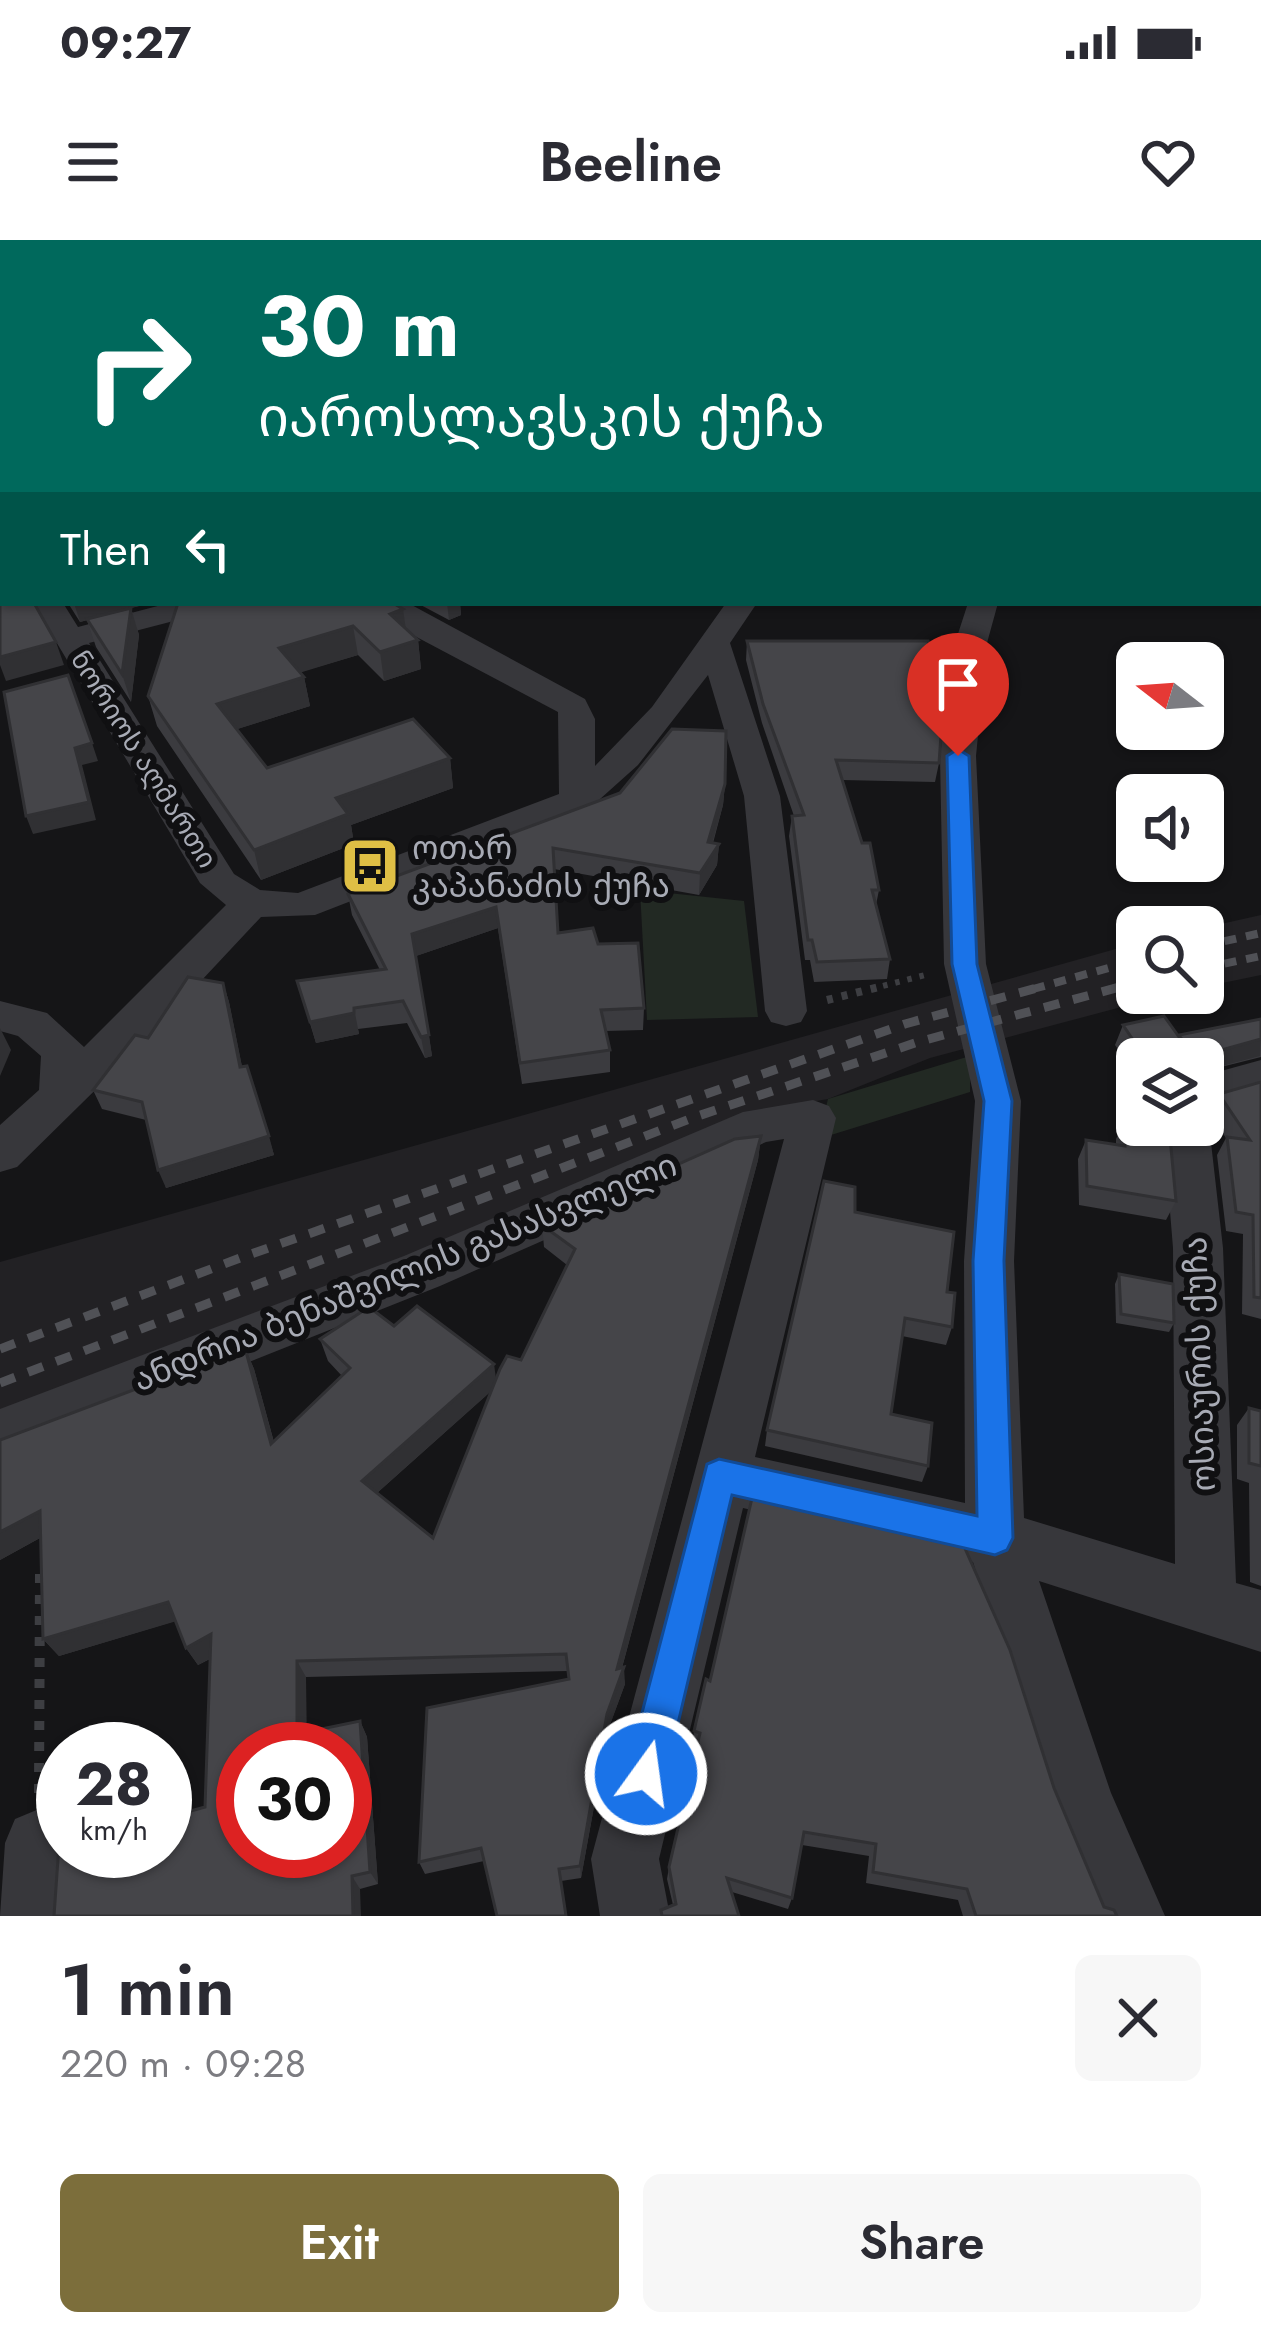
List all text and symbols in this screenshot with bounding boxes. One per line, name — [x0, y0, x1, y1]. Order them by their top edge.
text: 09:27 — [60, 10, 191, 75]
text: Beeline — [539, 123, 722, 201]
icon: menu — [60, 129, 126, 195]
icon: heart — [1135, 129, 1201, 195]
text: 30 m — [258, 266, 460, 388]
icon: right — [60, 288, 216, 444]
text: იაროსლავსკის ქუჩა — [258, 378, 825, 456]
icon: left — [175, 516, 241, 582]
text: Then — [60, 517, 151, 582]
pin — [907, 633, 1009, 756]
north arrow — [1116, 642, 1224, 750]
map controls — [1116, 642, 1224, 1146]
street label: ნორიოს აღმართი — [61, 643, 227, 875]
icon: arrive — [925, 651, 991, 717]
button: sound — [1116, 774, 1224, 882]
place label: ოთარ კაპანაძის ქუჩა — [412, 824, 670, 909]
bus stop icon: ოთარ კაპანაძის ქუჩა — [339, 835, 401, 897]
button: search — [1116, 906, 1224, 1014]
button: layers — [1116, 1038, 1224, 1146]
street label: ანდრია ბენაშვილის გასასვლელი — [126, 1141, 684, 1403]
street label: ოსიაურის ქუჩა — [1171, 1236, 1227, 1492]
position arrow — [583, 1711, 709, 1837]
speed limit sign: 30 — [216, 1722, 372, 1878]
text: 28 — [76, 1741, 152, 1828]
text: km/h — [80, 1808, 148, 1851]
text: 1 min — [60, 1938, 235, 2042]
button: close — [1075, 1955, 1201, 2081]
text: 220 m · 09:28 — [60, 2035, 306, 2092]
button: Exit — [60, 2174, 619, 2312]
button: Share — [643, 2174, 1201, 2312]

